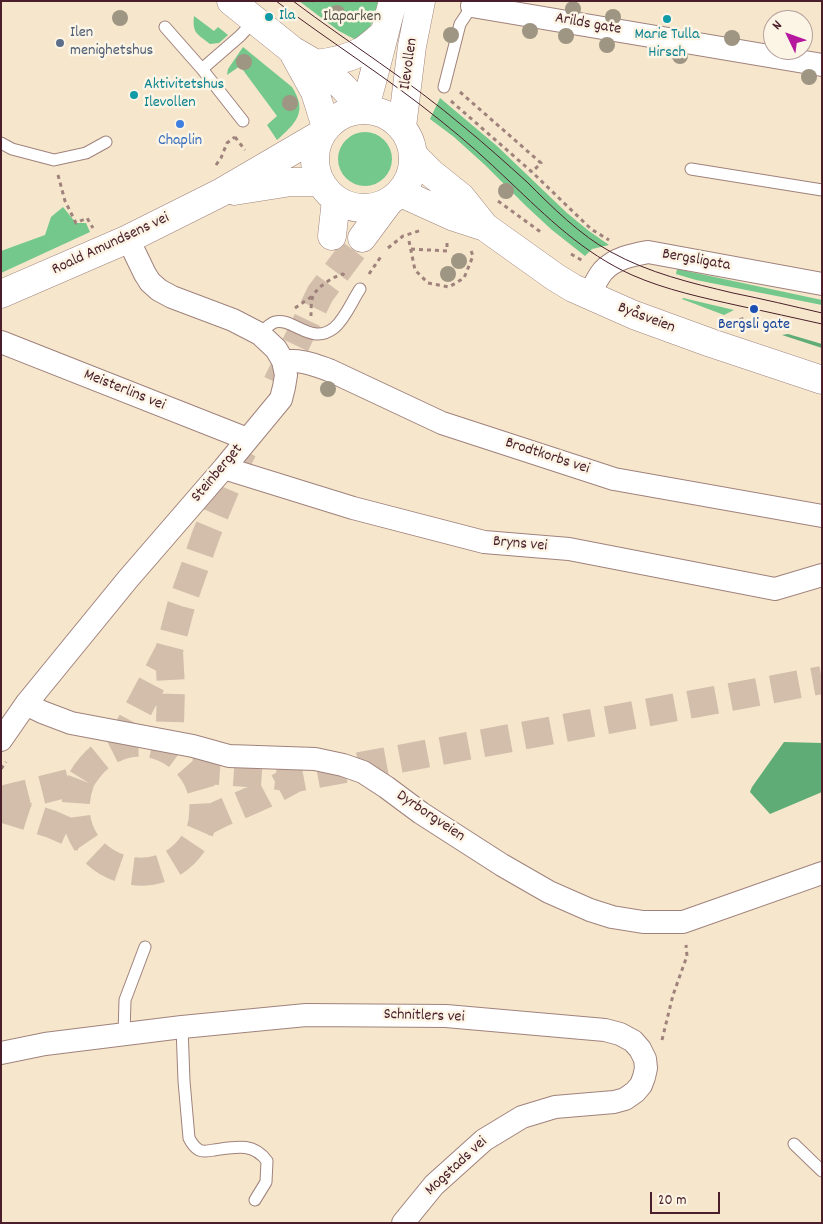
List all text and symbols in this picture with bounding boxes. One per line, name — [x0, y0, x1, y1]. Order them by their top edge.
place label: Ila — [279, 7, 295, 27]
park label: Ilaparken — [323, 8, 381, 28]
street label: Arilds gate — [553, 10, 623, 40]
north arrow — [763, 10, 813, 60]
marker: Ila — [263, 11, 275, 23]
marker: Marie Tulla Hirsch — [661, 13, 673, 25]
text: N — [768, 16, 787, 35]
place label: Ilen menighetshus — [70, 24, 153, 62]
place label: Marie Tulla Hirsch — [635, 26, 699, 64]
marker: Ilen menighetshus — [54, 37, 66, 49]
street label: Ilevollen — [397, 37, 423, 91]
place label: Aktivitetshus Ilevollen — [144, 76, 224, 114]
marker: Aktivitetshus Ilevollen — [128, 89, 140, 101]
marker: Chaplin — [174, 118, 186, 130]
place label: Chaplin — [158, 132, 202, 152]
street label: Roald Amundsens vei — [49, 209, 173, 281]
street label: Bergsligata — [660, 246, 732, 276]
street label: Byåsveien — [615, 299, 677, 339]
marker: Bergsli gate — [748, 303, 760, 315]
place label: Bergsli gate — [718, 316, 790, 336]
street label: Meisterlins vei — [80, 366, 168, 416]
street label: Brodtkorbs vei — [502, 434, 592, 480]
street label: Steinberget — [188, 441, 248, 507]
street label: Bryns vei — [492, 533, 548, 557]
street label: Dyrborgveien — [392, 787, 468, 847]
street label: Schnitlers vei — [383, 1006, 465, 1028]
street label: Mogstads vei — [422, 1133, 492, 1201]
scale bar — [653, 1182, 723, 1214]
text: 20 m — [658, 1190, 686, 1212]

